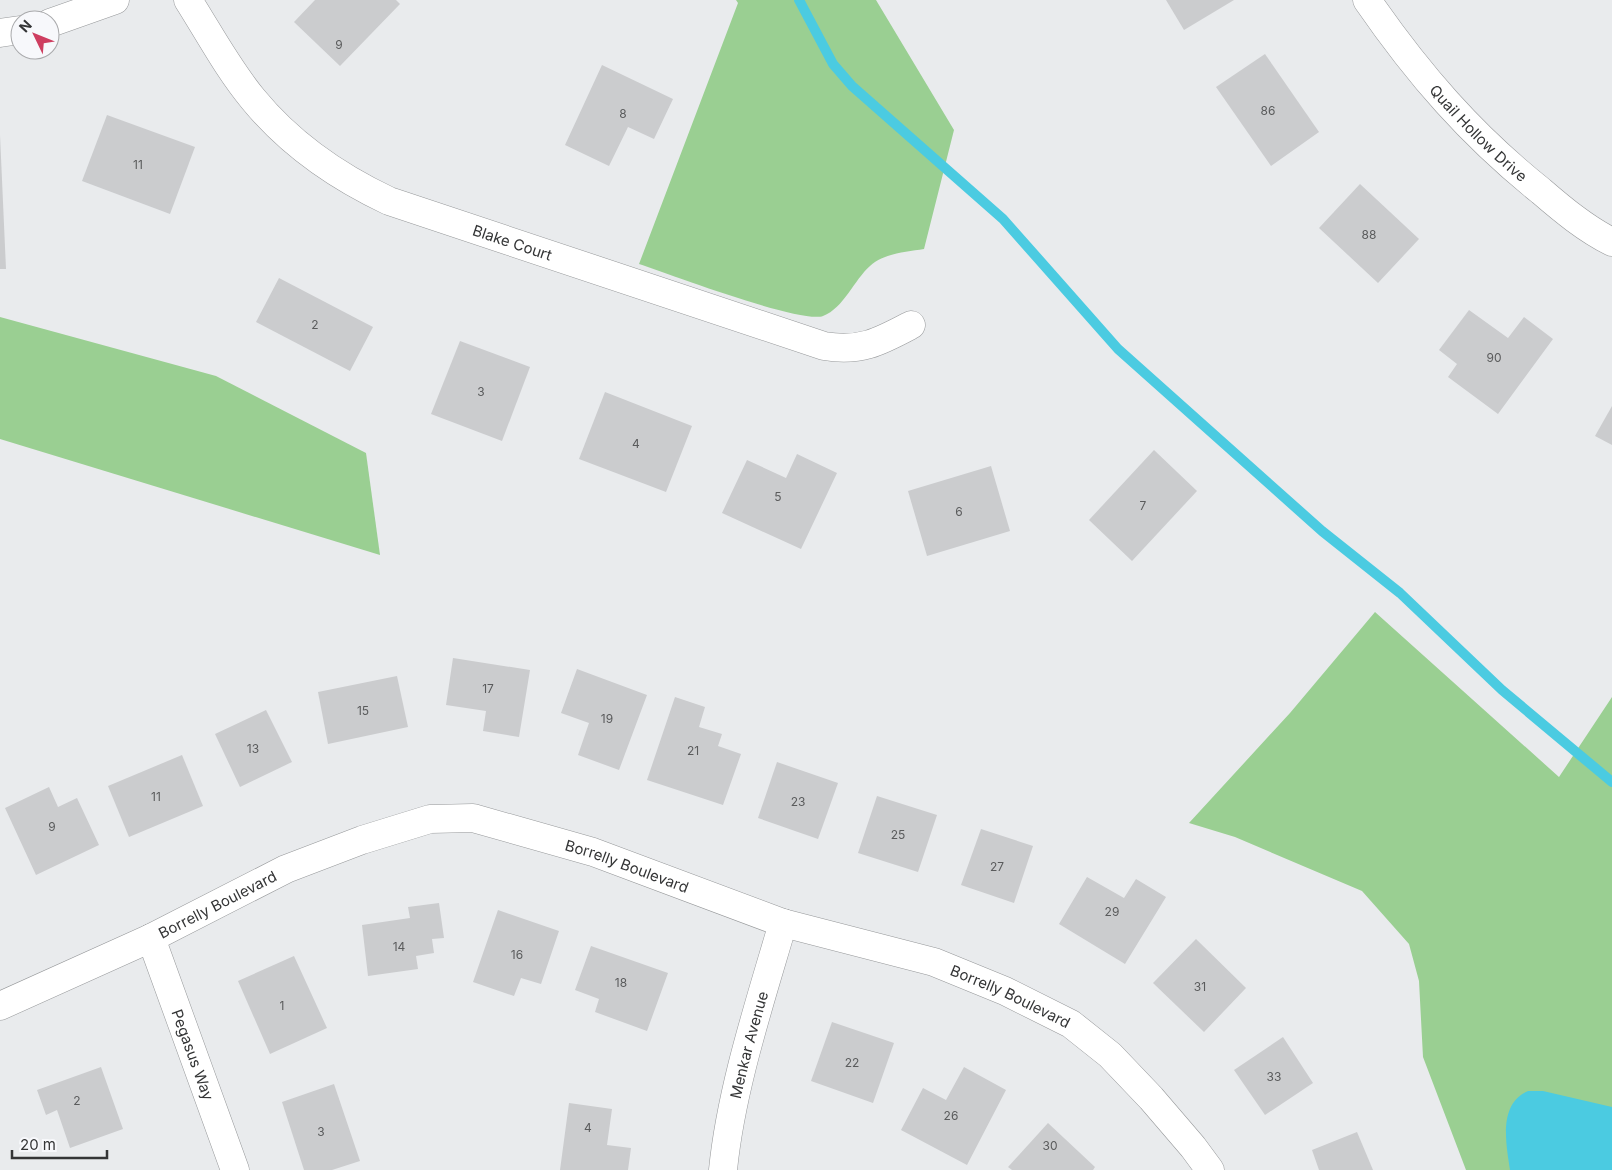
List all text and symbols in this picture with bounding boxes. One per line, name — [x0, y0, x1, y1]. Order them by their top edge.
north arrow — [10, 10, 60, 60]
text: N — [15, 16, 35, 35]
house number: 9 — [335, 37, 343, 52]
street label: Quail Hollow Drive — [1426, 80, 1531, 185]
house number: 86 — [1261, 103, 1275, 118]
house number: 8 — [619, 106, 627, 121]
house number: 11 — [133, 157, 143, 172]
street label: Blake Court — [470, 220, 555, 264]
house number: 88 — [1362, 227, 1376, 242]
house number: 2 — [311, 317, 319, 332]
house number: 90 — [1486, 350, 1502, 365]
house number: 3 — [477, 384, 485, 399]
house number: 4 — [632, 436, 640, 451]
house number: 5 — [774, 489, 782, 504]
house number: 7 — [1140, 498, 1147, 513]
house number: 6 — [955, 504, 963, 519]
house number: 17 — [482, 681, 494, 696]
house number: 15 — [357, 703, 369, 718]
house number: 19 — [601, 711, 613, 726]
house number: 13 — [247, 741, 259, 756]
house number: 21 — [687, 743, 699, 758]
house number: 11 — [151, 789, 161, 804]
house number: 23 — [791, 794, 805, 809]
house number: 9 — [48, 819, 56, 834]
house number: 25 — [891, 827, 905, 842]
street label: Borrelly Boulevard — [563, 835, 691, 896]
house number: 27 — [990, 859, 1004, 874]
street label: Borrelly Boulevard — [155, 866, 279, 942]
house number: 29 — [1105, 904, 1119, 919]
house number: 14 — [393, 939, 406, 954]
house number: 16 — [511, 947, 523, 962]
street label: Borrelly Boulevard — [948, 960, 1074, 1032]
house number: 18 — [615, 975, 627, 990]
house number: 31 — [1194, 979, 1206, 994]
street label: Menkar Avenue — [725, 989, 772, 1100]
house number: 1 — [280, 998, 284, 1013]
street label: Pegasus Way — [168, 1006, 219, 1103]
house number: 22 — [845, 1055, 859, 1070]
house number: 33 — [1267, 1069, 1281, 1084]
house number: 2 — [73, 1093, 81, 1108]
house number: 26 — [944, 1108, 958, 1123]
house number: 4 — [584, 1120, 592, 1135]
house number: 3 — [317, 1124, 325, 1139]
scale bar — [12, 1128, 108, 1160]
text: 20 m — [20, 1135, 56, 1154]
house number: 30 — [1043, 1138, 1057, 1153]

